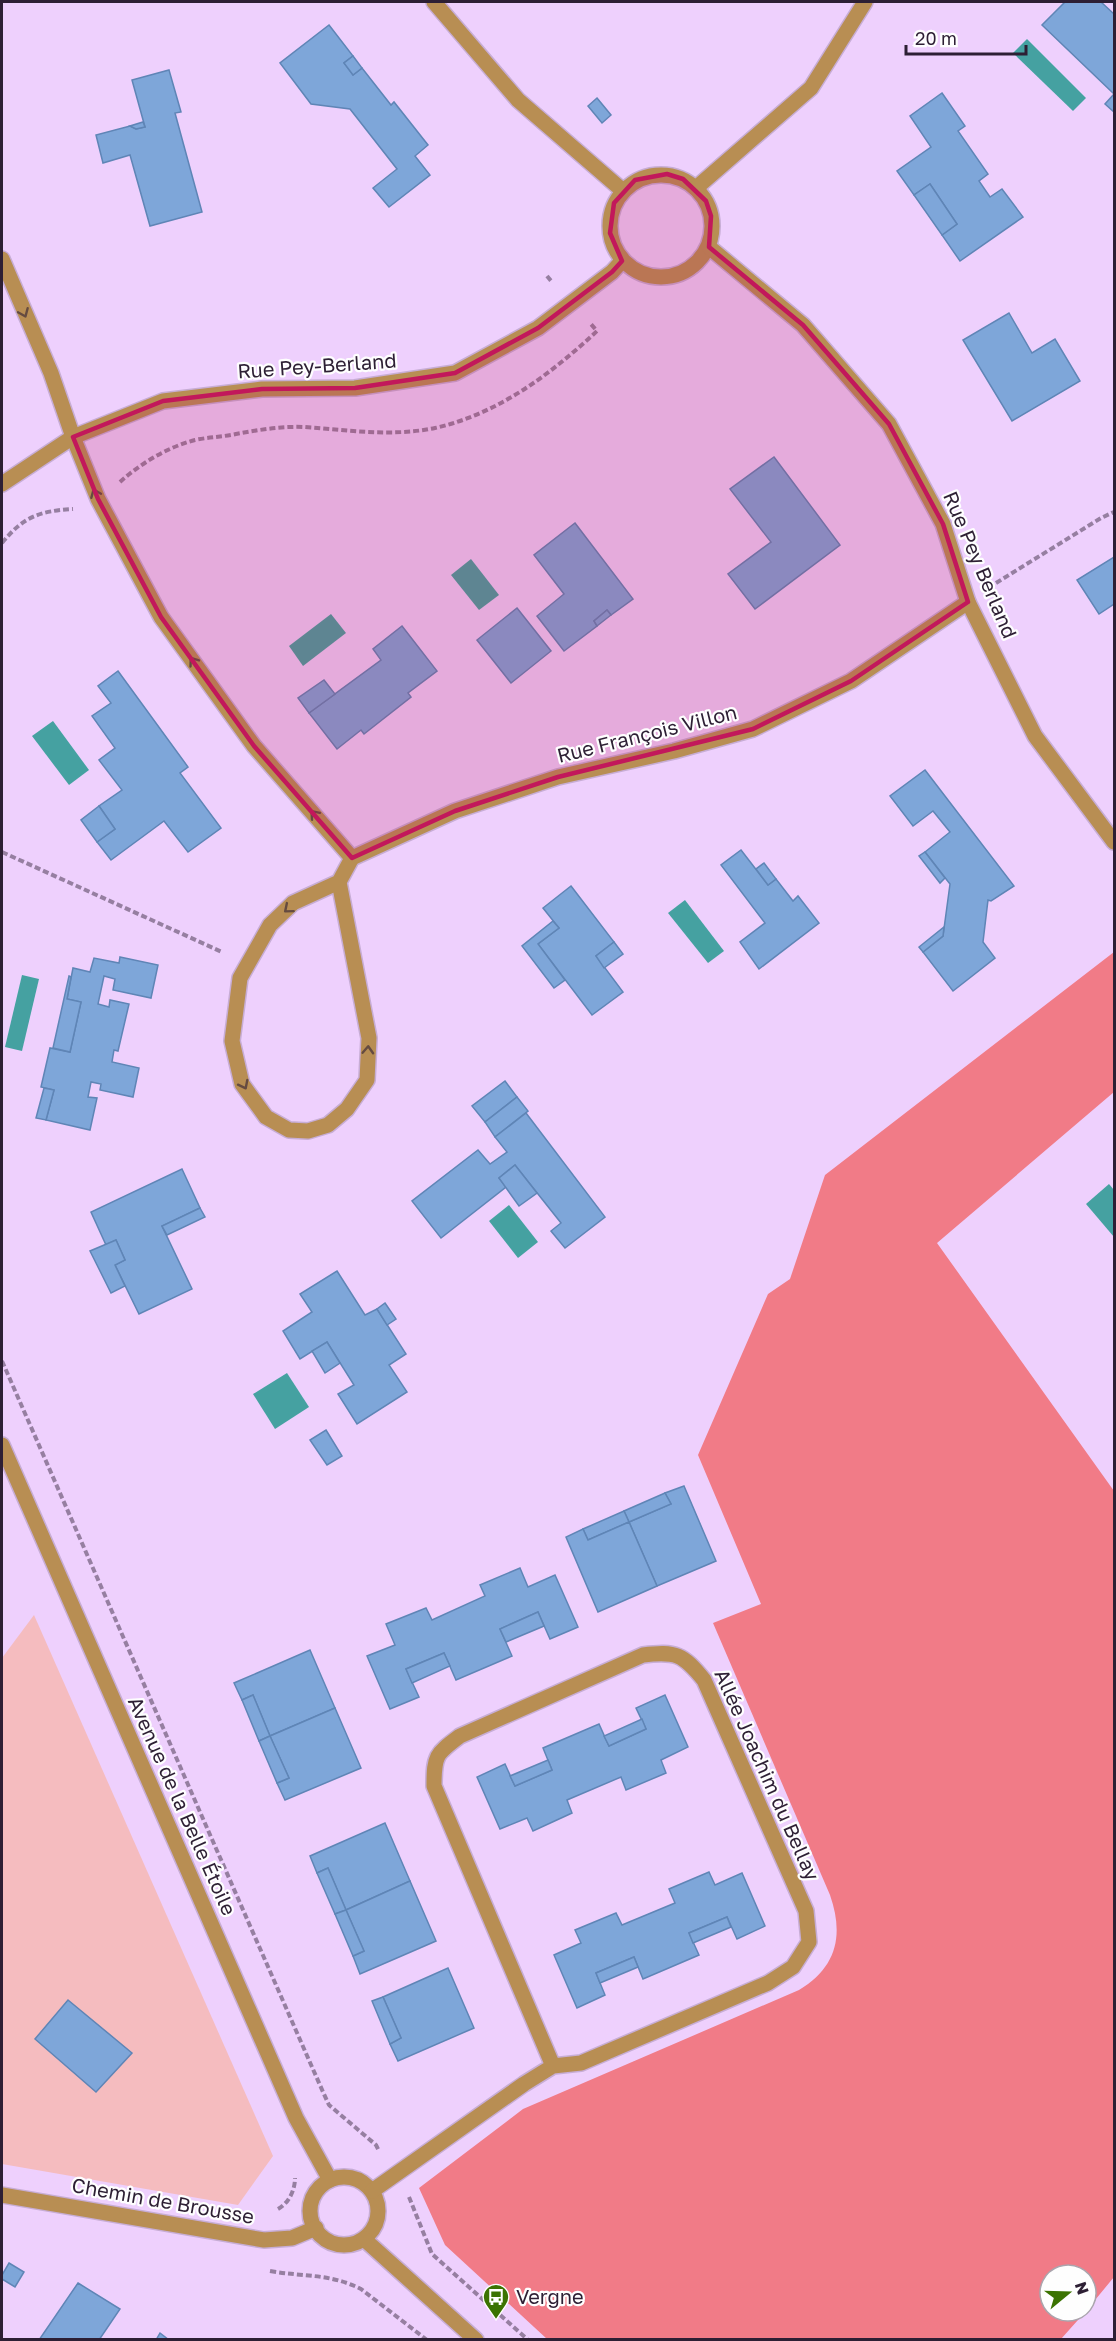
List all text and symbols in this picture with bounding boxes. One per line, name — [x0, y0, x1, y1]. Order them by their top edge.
scale bar — [906, 18, 1026, 56]
text: 20 m — [915, 27, 957, 49]
one-way arrow — [17, 306, 29, 317]
street label: Rue Pey-Berland — [237, 347, 397, 383]
one-way arrow — [90, 488, 102, 499]
street label: Rue Pey Berland — [939, 488, 1023, 642]
one-way arrow — [189, 656, 200, 667]
street label: Rue François Villon — [554, 699, 739, 767]
one-way arrow — [310, 810, 321, 820]
one-way arrow — [284, 901, 295, 912]
one-way arrow — [362, 1046, 375, 1055]
one-way arrow — [237, 1079, 249, 1090]
street label: Allée Joachim du Bellay — [710, 1665, 825, 1884]
street label: Avenue de la Belle Étoile — [124, 1693, 242, 1919]
street label: Chemin de Brousse — [70, 2172, 256, 2228]
north arrow — [1038, 2263, 1098, 2323]
text: N — [1071, 2279, 1094, 2297]
bus stop icon: Vergne — [481, 2282, 511, 2320]
place label: Vergne — [516, 2284, 584, 2308]

